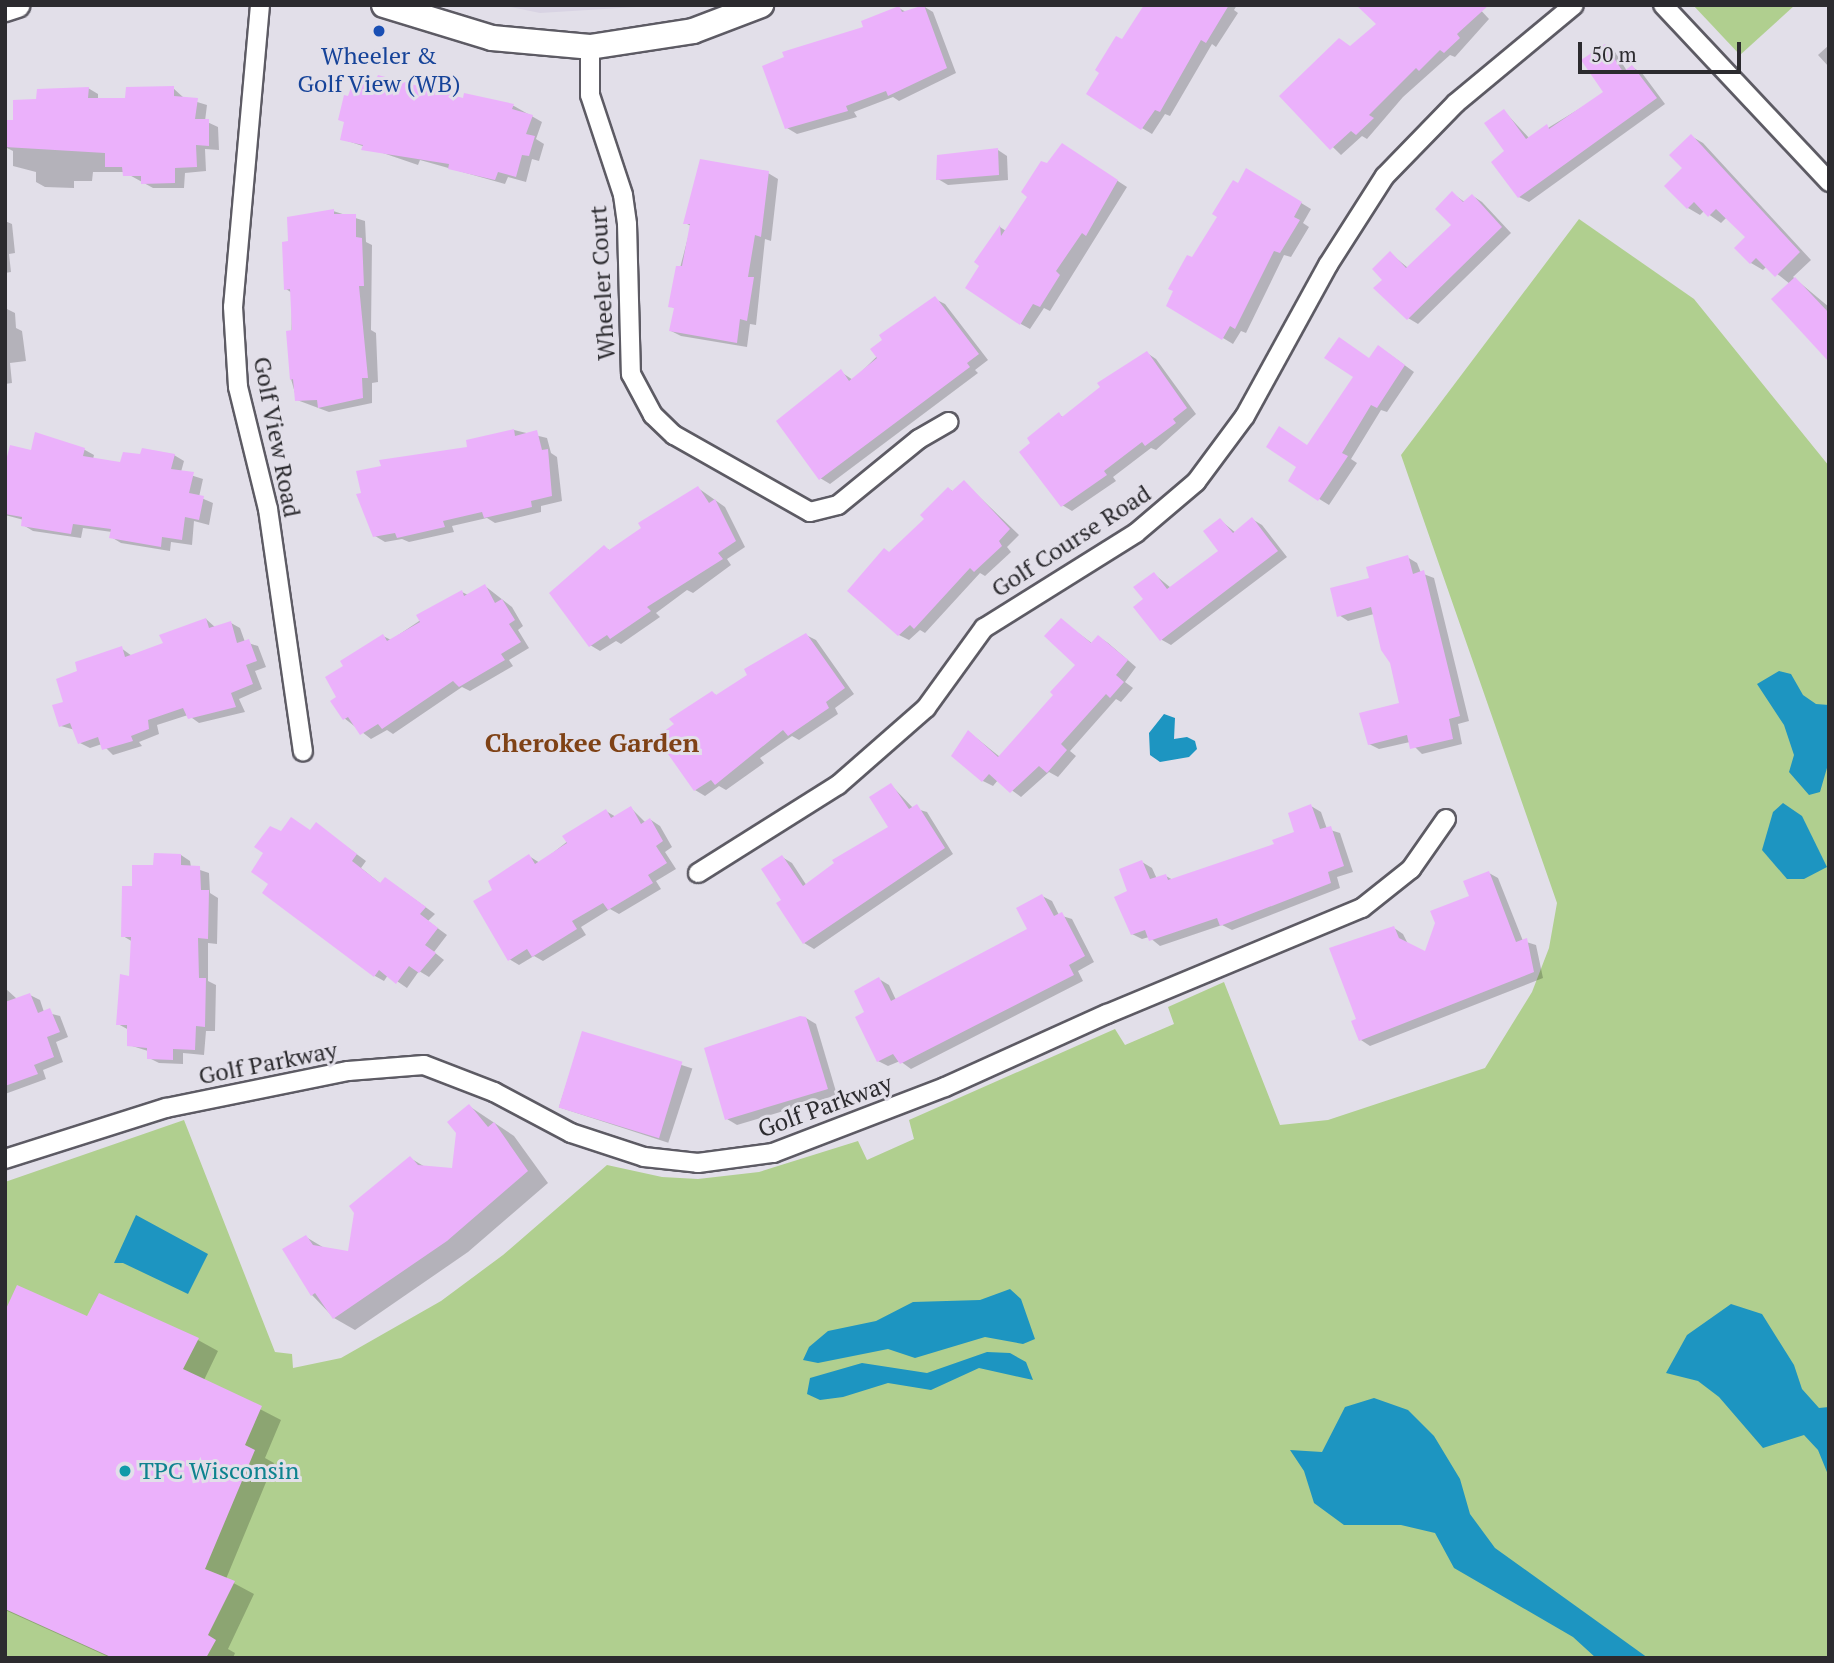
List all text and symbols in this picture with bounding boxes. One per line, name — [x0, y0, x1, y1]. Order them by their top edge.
marker: Wheeler & Golf View (WB) — [371, 23, 387, 39]
scale bar — [1582, 28, 1745, 72]
text: 50 m — [1591, 40, 1637, 68]
place label: Wheeler & Golf View (WB) — [297, 42, 461, 98]
street label: Wheeler Court — [584, 205, 620, 361]
street label: Golf View Road — [247, 354, 307, 520]
street label: Golf Course Road — [986, 479, 1156, 603]
district label: Cherokee Garden — [485, 727, 699, 759]
street label: Golf Parkway — [196, 1035, 340, 1091]
street label: Golf Parkway — [754, 1068, 896, 1144]
place label: TPC Wisconsin — [139, 1457, 299, 1485]
marker: TPC Wisconsin — [117, 1463, 133, 1479]

